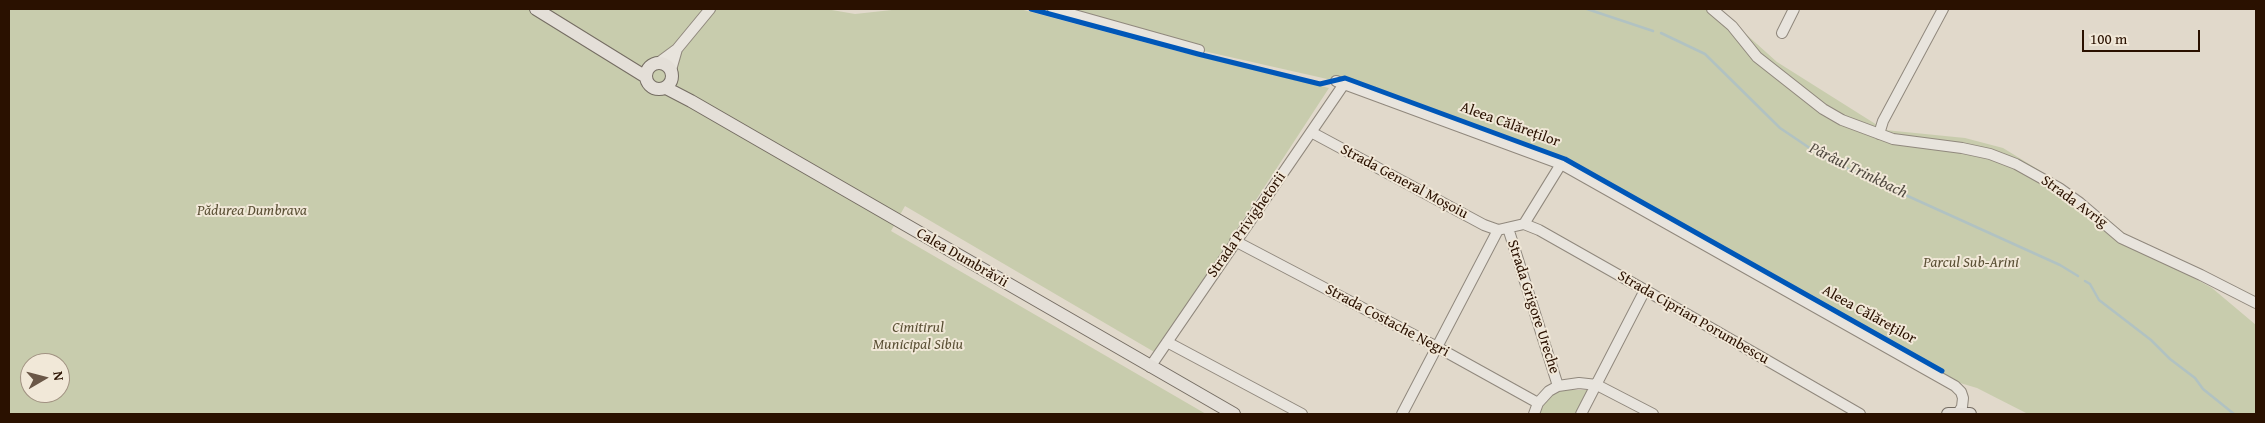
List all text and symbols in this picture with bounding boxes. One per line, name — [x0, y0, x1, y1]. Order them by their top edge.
scale bar — [2085, 20, 2202, 52]
text: 100 m — [2090, 28, 2127, 49]
street label: Aleea Călăreților — [1458, 99, 1562, 151]
water label: Pârâul Trinkbach — [1806, 139, 1910, 203]
street label: Strada General Moșoiu — [1337, 141, 1471, 223]
street label: Strada Privighetorii — [1204, 169, 1290, 281]
street label: Strada Avrig — [2037, 172, 2111, 232]
park label: Pădurea Dumbrava — [197, 202, 307, 220]
street label: Calea Dumbrăvii — [913, 224, 1011, 292]
street label: Strada Grigore Ureche — [1503, 238, 1563, 376]
park label: Parcul Sub-Arini — [1923, 254, 2019, 272]
street label: Strada Ciprian Porumbescu — [1614, 267, 1772, 369]
street label: Strada Costache Negri — [1322, 281, 1452, 361]
street label: Aleea Călăreților — [1819, 282, 1919, 348]
park label: Cimitirul Municipal Sibiu — [873, 319, 963, 354]
north arrow — [20, 353, 70, 403]
text: N — [48, 370, 69, 382]

